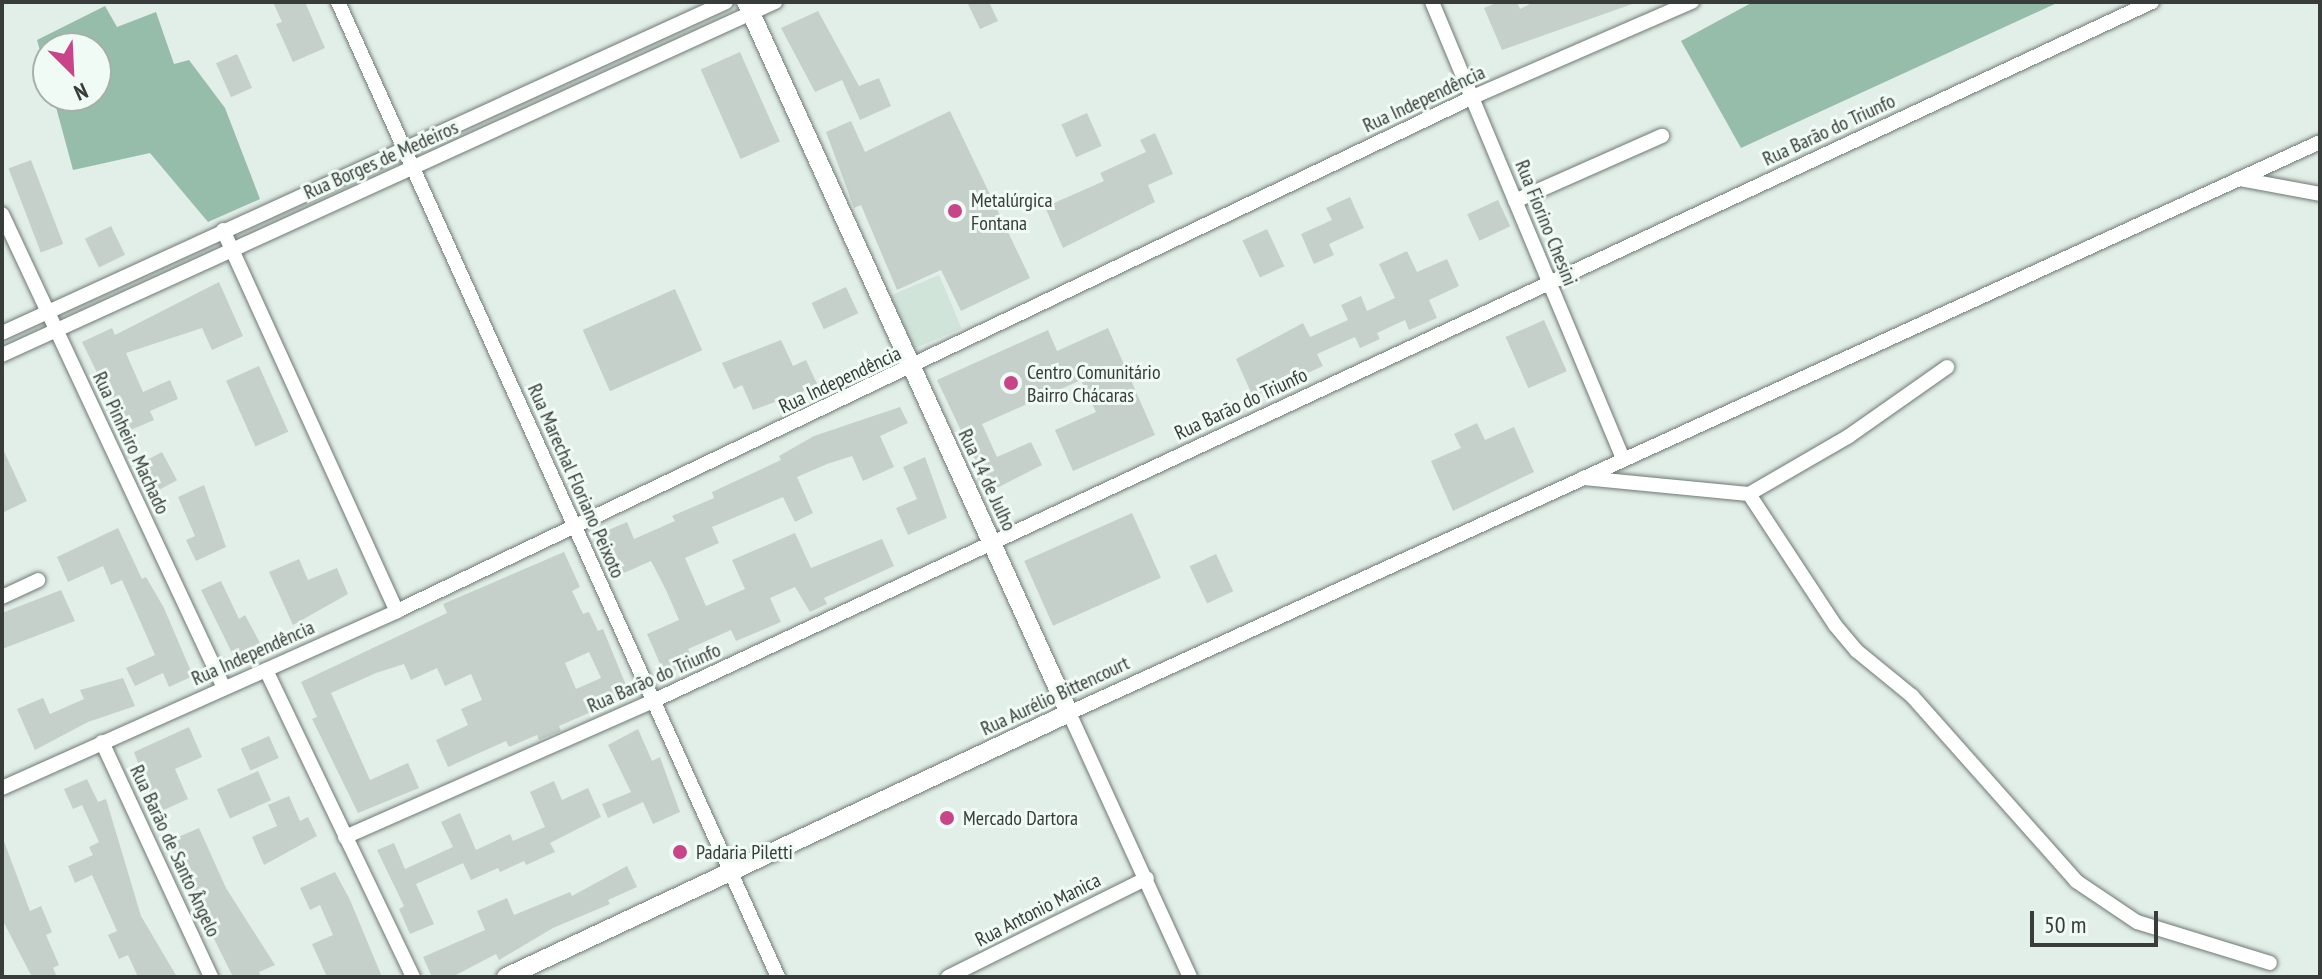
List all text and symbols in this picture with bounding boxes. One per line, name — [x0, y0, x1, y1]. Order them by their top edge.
north arrow — [32, 32, 112, 112]
street label: Rua Independência — [1359, 60, 1489, 138]
text: N — [70, 77, 92, 107]
street label: Rua Barão do Triunfo — [1759, 89, 1899, 171]
street label: Rua Borges de Medeiros — [300, 115, 462, 205]
street label: Rua Fiorino Chesini — [1510, 157, 1582, 289]
place label: Metalúrgica Fontana — [971, 188, 1052, 235]
marker: Metalúrgica Fontana — [946, 202, 964, 220]
street label: Rua Independência — [775, 341, 905, 419]
place label: Centro Comunitário Bairro Chácaras — [1027, 360, 1161, 407]
street label: Rua Barão do Triunfo — [1171, 363, 1311, 445]
street label: Rua Pinheiro Machado — [88, 368, 174, 518]
marker: Centro Comunitário Bairro Chácaras — [1002, 374, 1020, 392]
street label: Rua Marechal Floriano Peixoto — [522, 380, 630, 582]
street label: Rua 14 de Julho — [953, 425, 1021, 535]
street label: Rua Independência — [188, 615, 318, 691]
street label: Rua Barão do Triunfo — [583, 638, 725, 718]
street label: Rua Aurélio Bittencourt — [977, 651, 1133, 741]
street label: Rua Barão de Santo Ângelo — [125, 761, 225, 941]
place label: Mercado Dartora — [963, 806, 1078, 830]
marker: Mercado Dartora — [938, 809, 956, 827]
place label: Padaria Piletti — [696, 840, 793, 864]
marker: Padaria Piletti — [671, 843, 689, 861]
street label: Rua Antonio Manica — [971, 868, 1105, 952]
scale bar — [2034, 895, 2162, 945]
text: 50 m — [2044, 909, 2086, 940]

